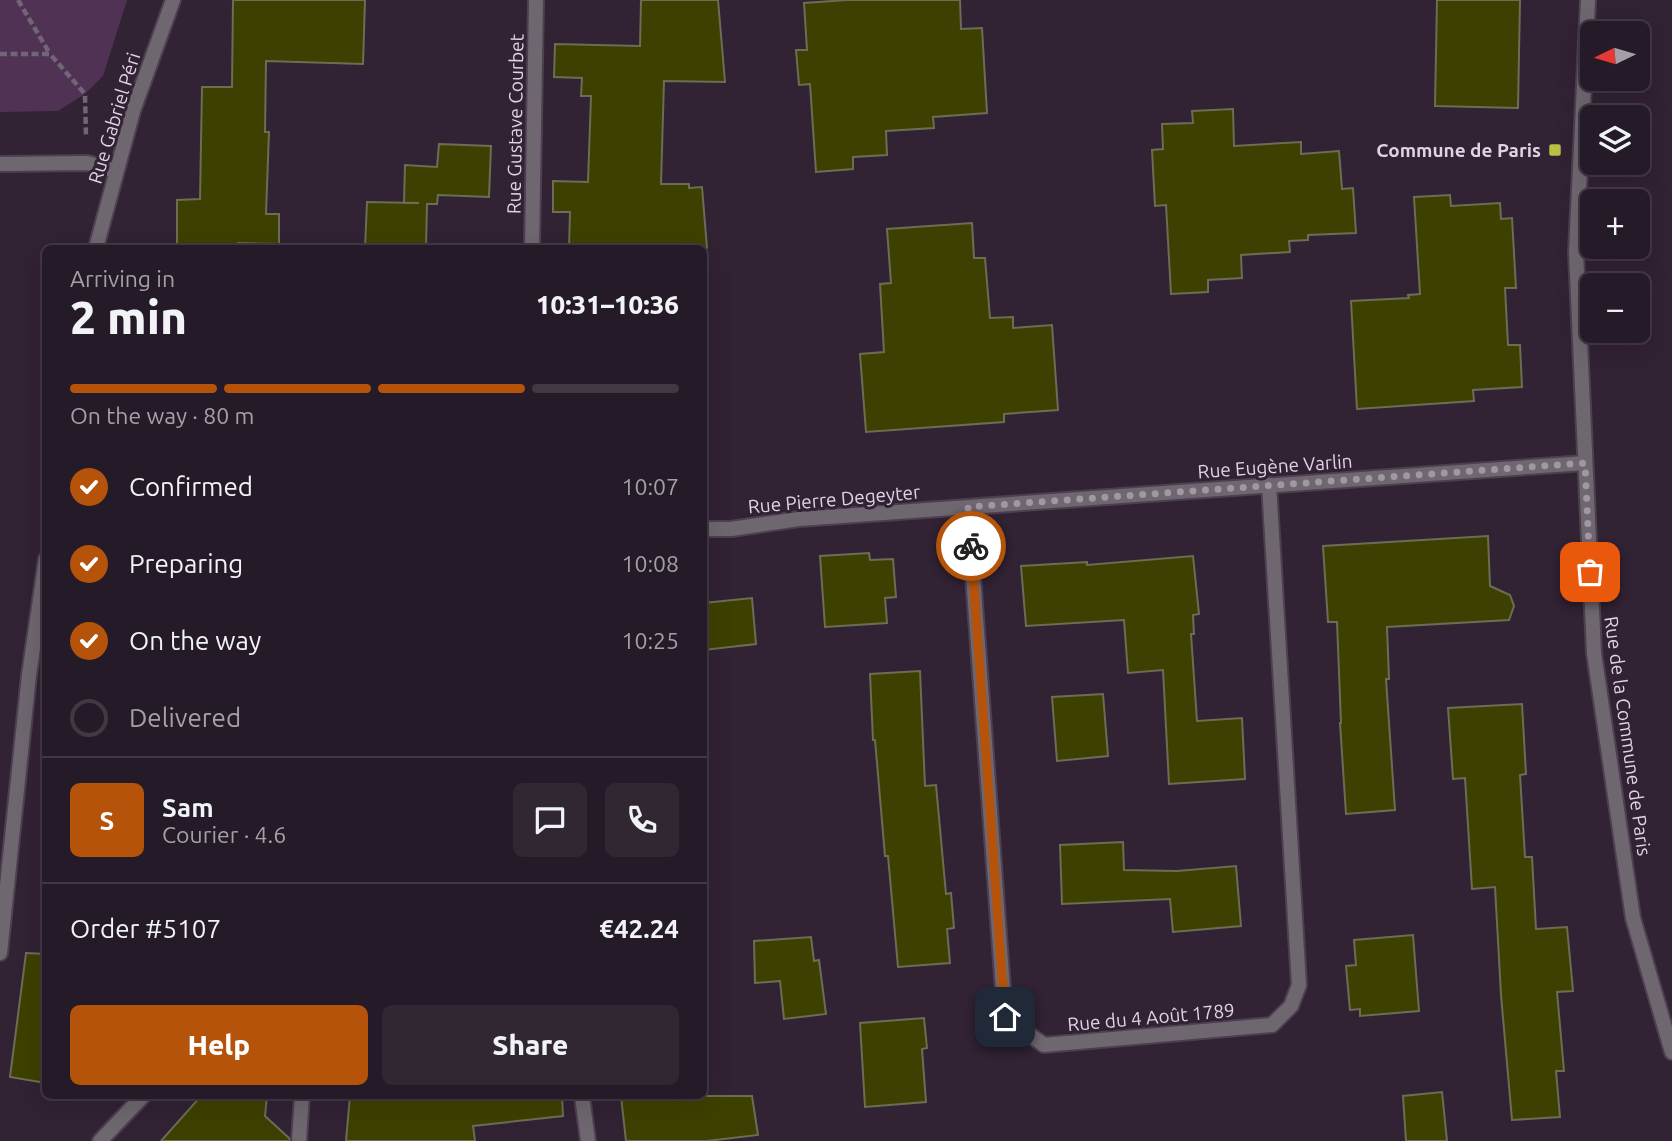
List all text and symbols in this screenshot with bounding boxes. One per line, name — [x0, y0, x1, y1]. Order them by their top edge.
north arrow — [1580, 21, 1650, 91]
map controls — [1580, 21, 1650, 343]
street label: Rue Gustave Courbet — [502, 33, 528, 214]
street label: Rue Gabriel Péri — [84, 50, 144, 186]
button: layers — [1580, 105, 1650, 175]
place label: Commune de Paris — [1376, 139, 1541, 161]
marker: Commune de Paris — [1547, 142, 1563, 158]
button: + — [1580, 189, 1650, 259]
text: Arriving in — [70, 266, 175, 291]
button: − — [1580, 273, 1650, 343]
text: 10:31–10:36 — [536, 290, 679, 319]
text: 2 min — [70, 291, 187, 343]
text: On the way · 80 m — [70, 403, 254, 428]
street label: Rue Eugène Varlin — [1197, 450, 1353, 482]
icon: check — [70, 468, 108, 506]
text: Confirmed — [129, 472, 253, 501]
text: 10:07 — [621, 474, 679, 499]
street label: Rue Pierre Degeyter — [747, 481, 921, 517]
courier — [936, 511, 1006, 581]
icon: bike — [952, 527, 990, 565]
pin — [1560, 542, 1620, 602]
icon: check — [70, 545, 108, 583]
text: Preparing — [129, 549, 243, 578]
text: 10:08 — [621, 551, 679, 576]
icon: bag — [1571, 553, 1609, 591]
street label: Rue de la Commune de Paris — [1600, 615, 1656, 857]
icon: check — [70, 622, 108, 660]
text: On the way — [129, 626, 261, 655]
text: 10:25 — [621, 628, 679, 653]
text: Delivered — [129, 703, 241, 732]
button: chat — [513, 783, 587, 857]
button: phone — [605, 783, 679, 857]
text: Sam — [162, 793, 214, 822]
text: S — [100, 806, 114, 835]
text: Courier · 4.6 — [162, 822, 286, 847]
text: Order #5107 — [70, 914, 221, 943]
text: €42.24 — [599, 914, 679, 943]
pin — [975, 987, 1035, 1047]
icon: home — [986, 998, 1024, 1036]
street label: Rue du 4 Août 1789 — [1066, 999, 1236, 1035]
button: Help — [70, 1005, 368, 1085]
button: Share — [382, 1005, 679, 1085]

